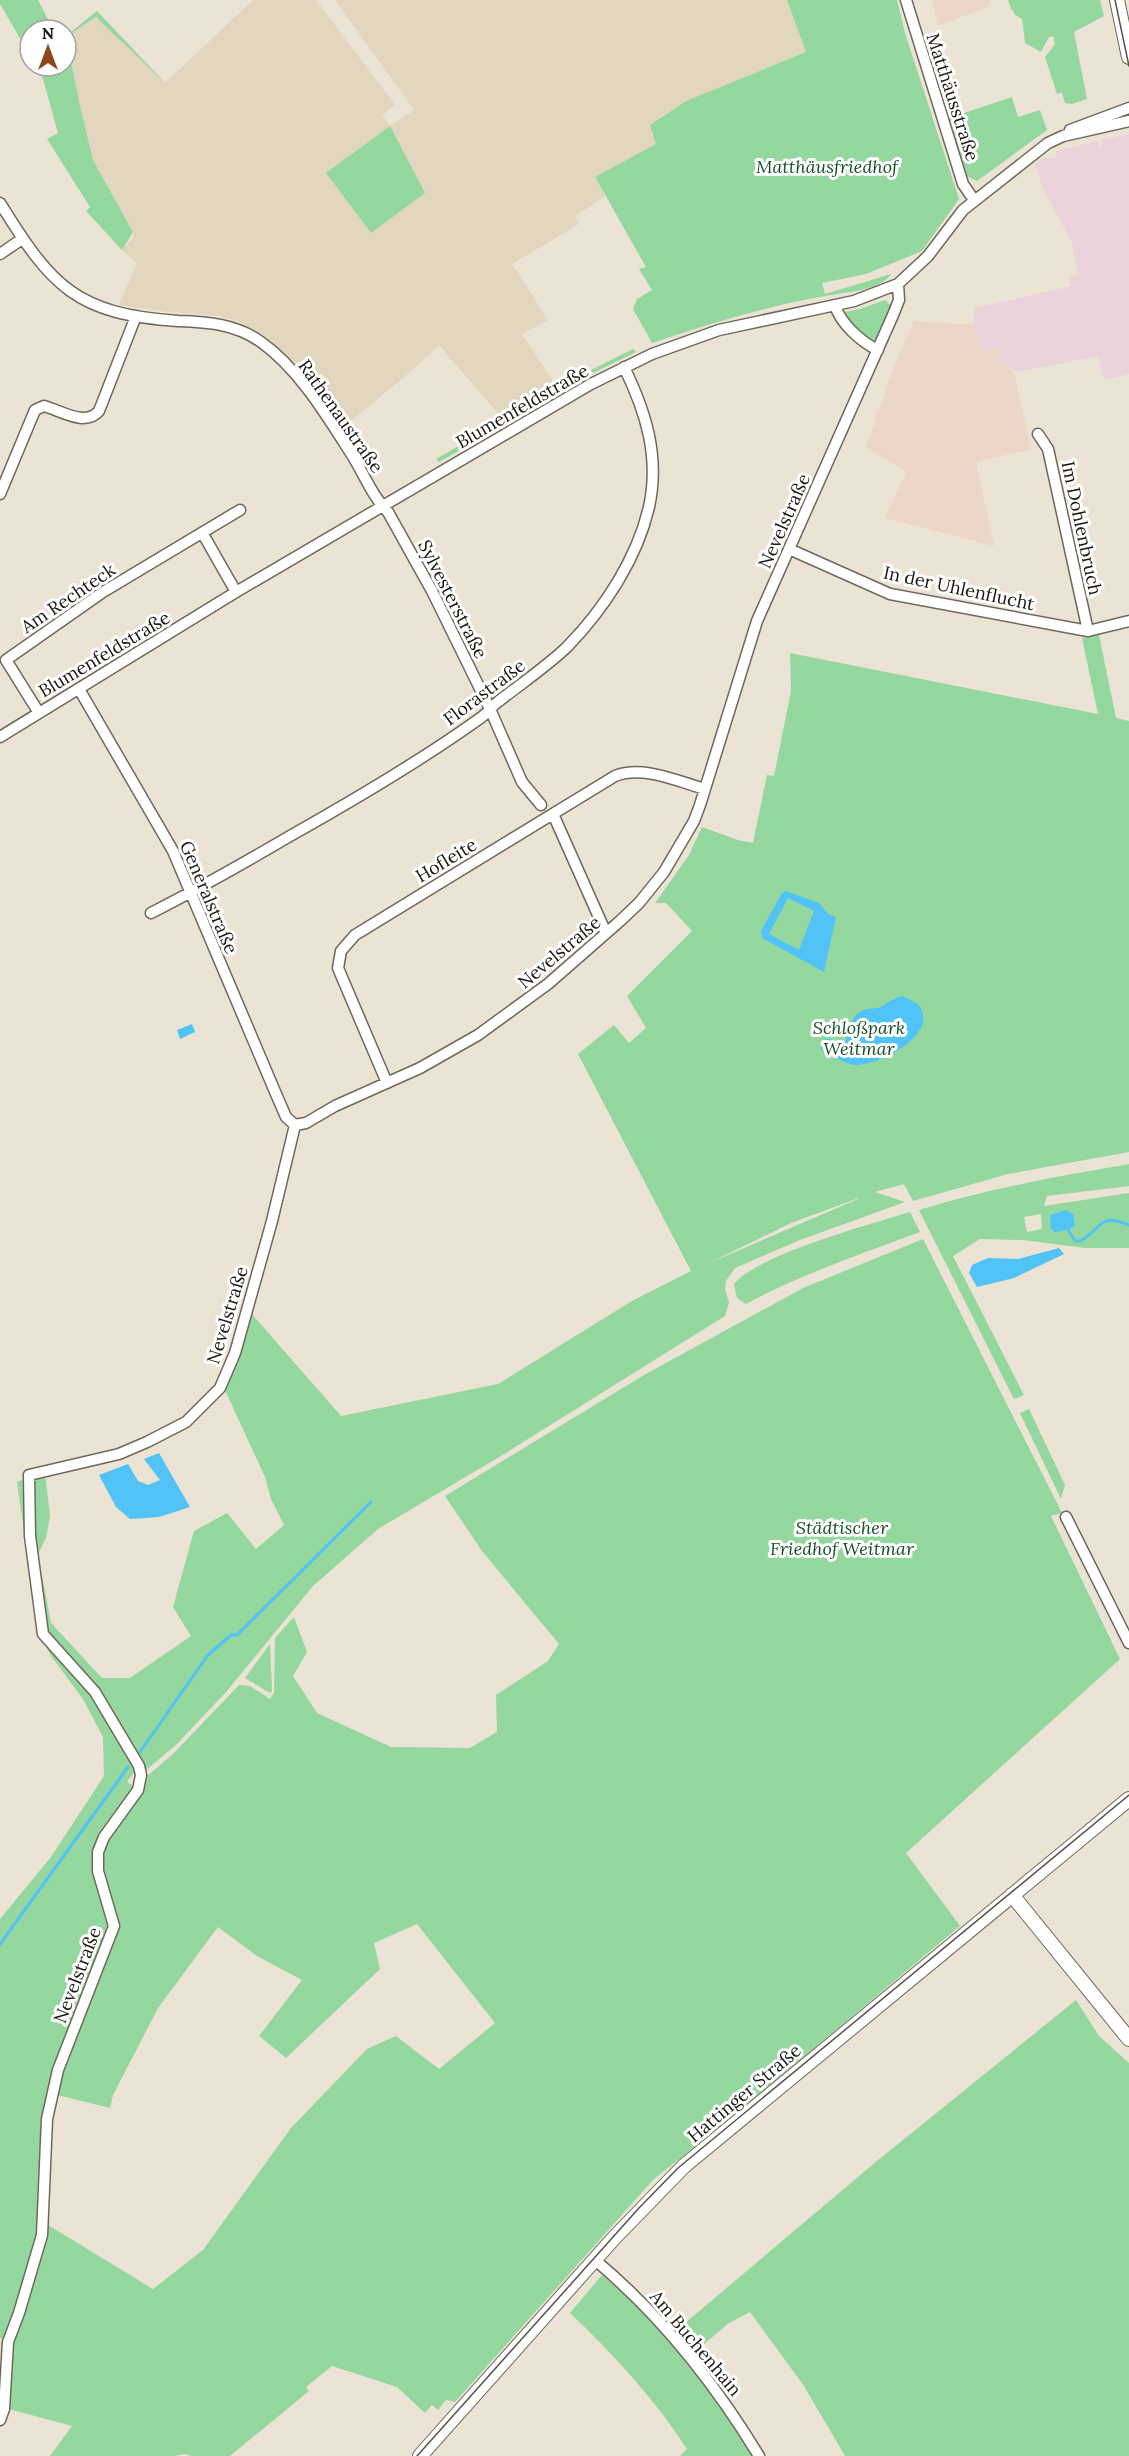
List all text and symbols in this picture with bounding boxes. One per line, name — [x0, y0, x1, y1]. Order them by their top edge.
north arrow — [18, 18, 78, 78]
text: N — [42, 23, 54, 43]
street label: Matthäusstraße — [921, 30, 985, 164]
park label: Matthäusfriedhof — [756, 155, 900, 178]
street label: Rathenaustraße — [293, 355, 389, 477]
street label: Blumenfeldstraße — [452, 359, 593, 453]
street label: Im Dohlenbruch — [1057, 459, 1107, 597]
street label: Nevelstraße — [753, 470, 815, 572]
street label: Sylvesterstraße — [413, 536, 493, 662]
street label: Am Rechteck — [16, 558, 120, 639]
street label: In der Uhlenflucht — [881, 561, 1037, 615]
street label: Blumenfeldstraße — [34, 606, 174, 702]
street label: Florastraße — [439, 654, 530, 730]
street label: Hofleite — [411, 833, 481, 887]
street label: Generalstraße — [175, 837, 243, 957]
street label: Nevelstraße — [513, 911, 605, 993]
park label: Schloßpark Weitmar — [813, 1016, 905, 1060]
street label: Nevelstraße — [201, 1263, 253, 1367]
park label: Städtischer Friedhof Weitmar — [770, 1516, 915, 1560]
street label: Nevelstraße — [48, 1923, 106, 2026]
street label: Hattinger Straße — [682, 2039, 806, 2147]
street label: Am Buchenhain — [644, 2285, 747, 2401]

